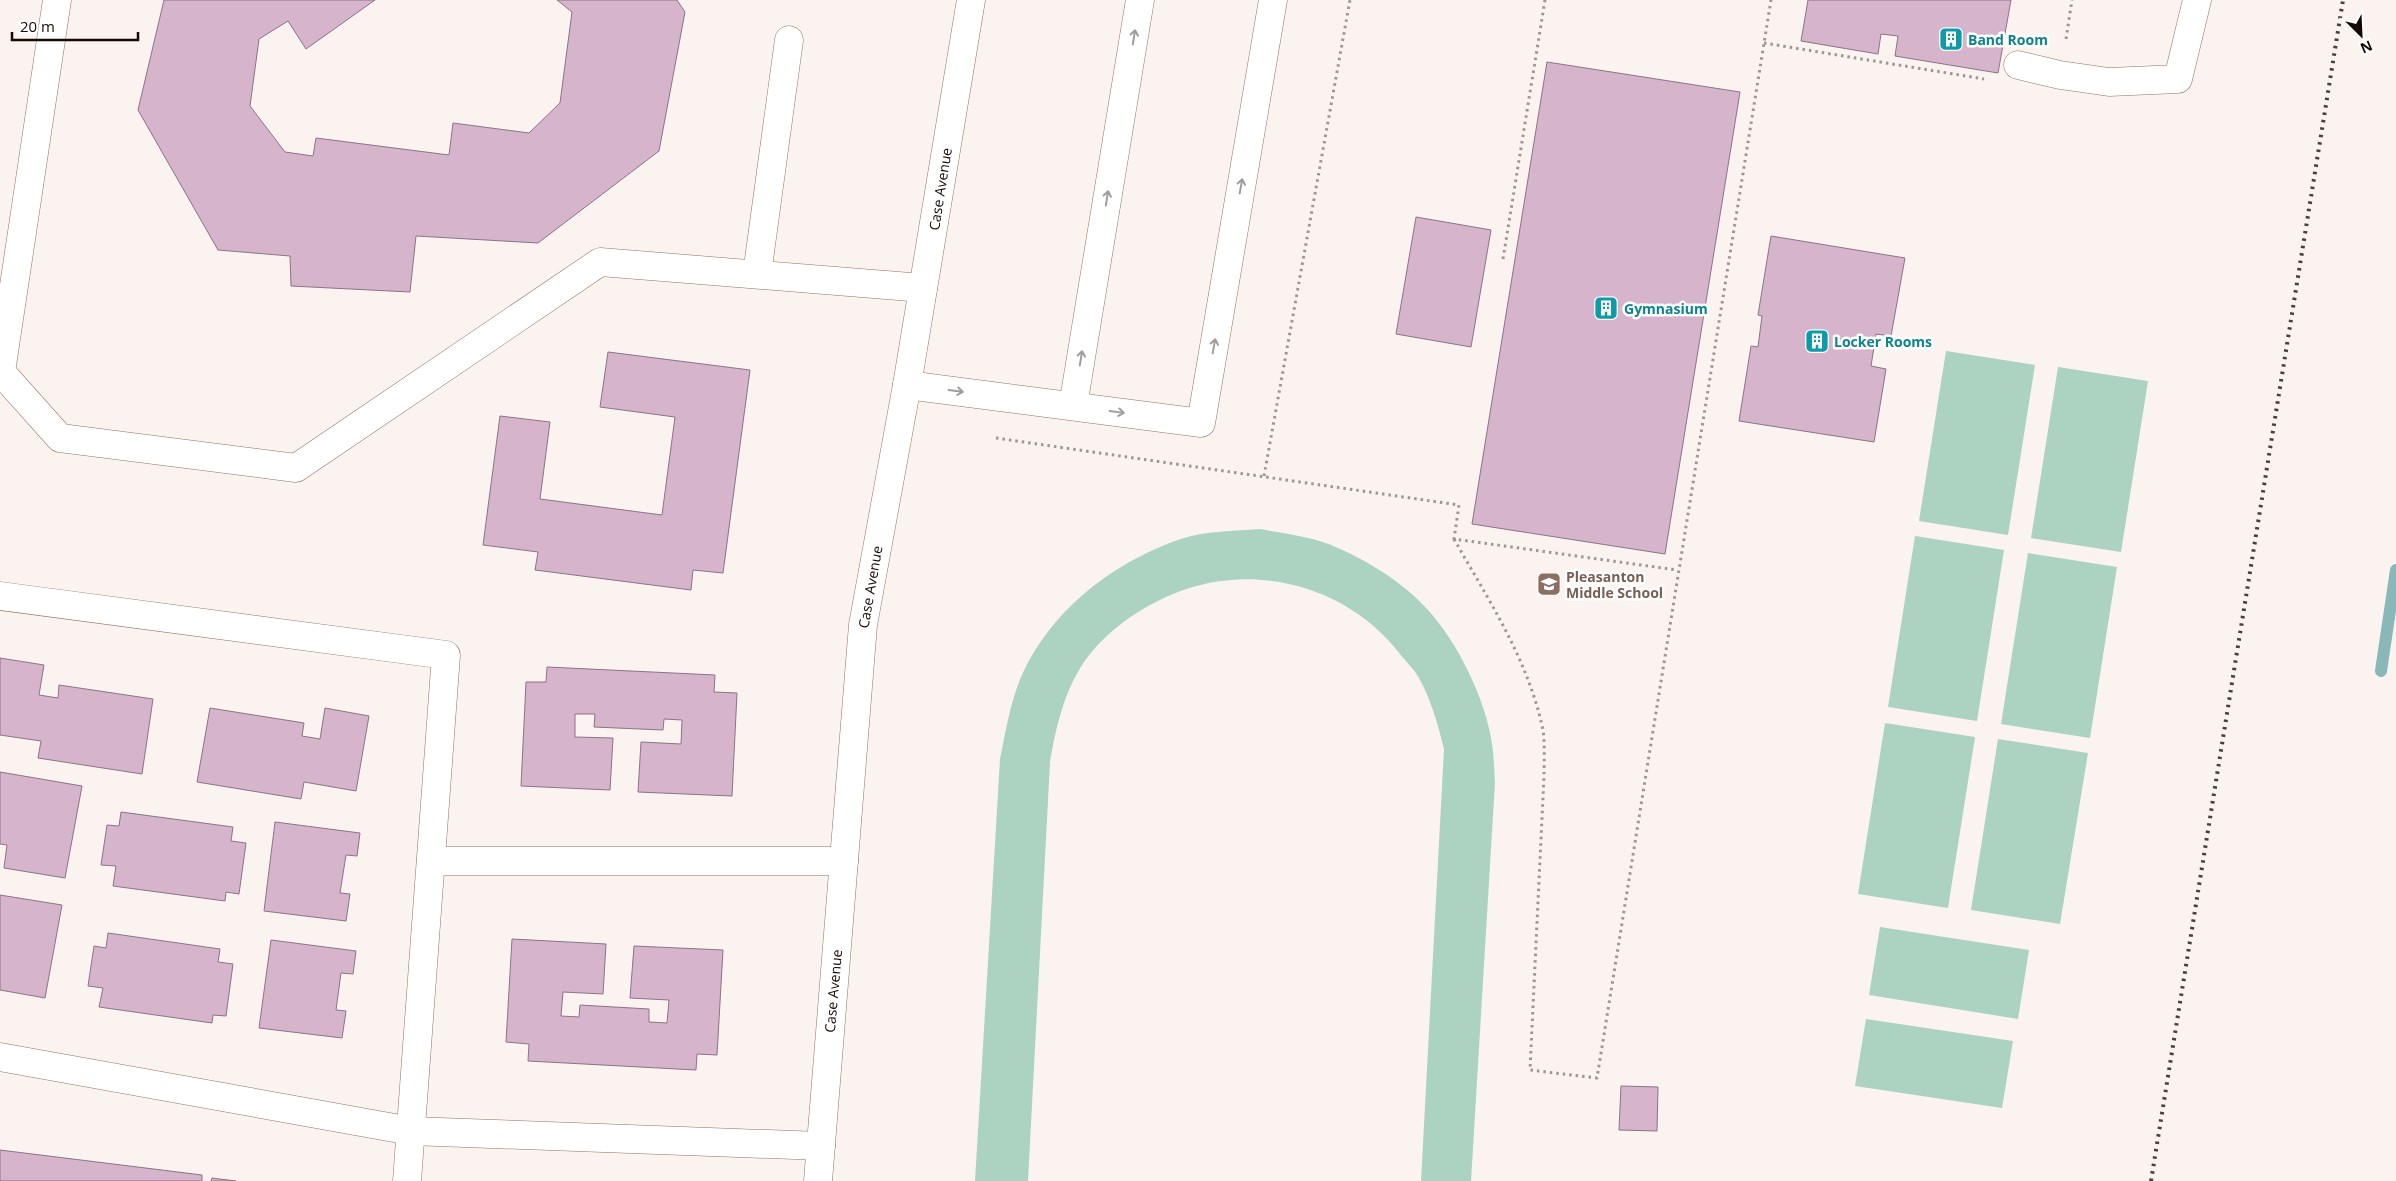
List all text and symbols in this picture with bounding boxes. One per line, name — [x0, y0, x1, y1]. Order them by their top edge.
scale bar — [12, 10, 139, 42]
north arrow — [2336, 10, 2386, 60]
text: 20 m — [20, 16, 55, 36]
building icon: Band Room — [1938, 26, 1964, 52]
one-way arrow — [1129, 30, 1139, 46]
place label: Band Room — [1968, 30, 2048, 49]
text: N — [2357, 36, 2376, 58]
street label: Case Avenue — [924, 146, 956, 232]
one-way arrow — [1237, 178, 1247, 194]
one-way arrow — [1103, 190, 1113, 206]
building icon: Gymnasium — [1593, 295, 1619, 321]
place label: Gymnasium — [1624, 299, 1708, 318]
building icon: Locker Rooms — [1804, 328, 1830, 354]
place label: Locker Rooms — [1834, 332, 1932, 351]
one-way arrow — [1209, 339, 1219, 355]
one-way arrow — [1076, 350, 1086, 366]
one-way arrow — [947, 386, 963, 396]
one-way arrow — [1109, 407, 1125, 417]
street label: Case Avenue — [853, 544, 887, 630]
place label: Pleasanton Middle School — [1566, 567, 1663, 602]
school or university icon: Pleasanton Middle School — [1536, 571, 1562, 597]
street label: Case Avenue — [820, 948, 846, 1033]

